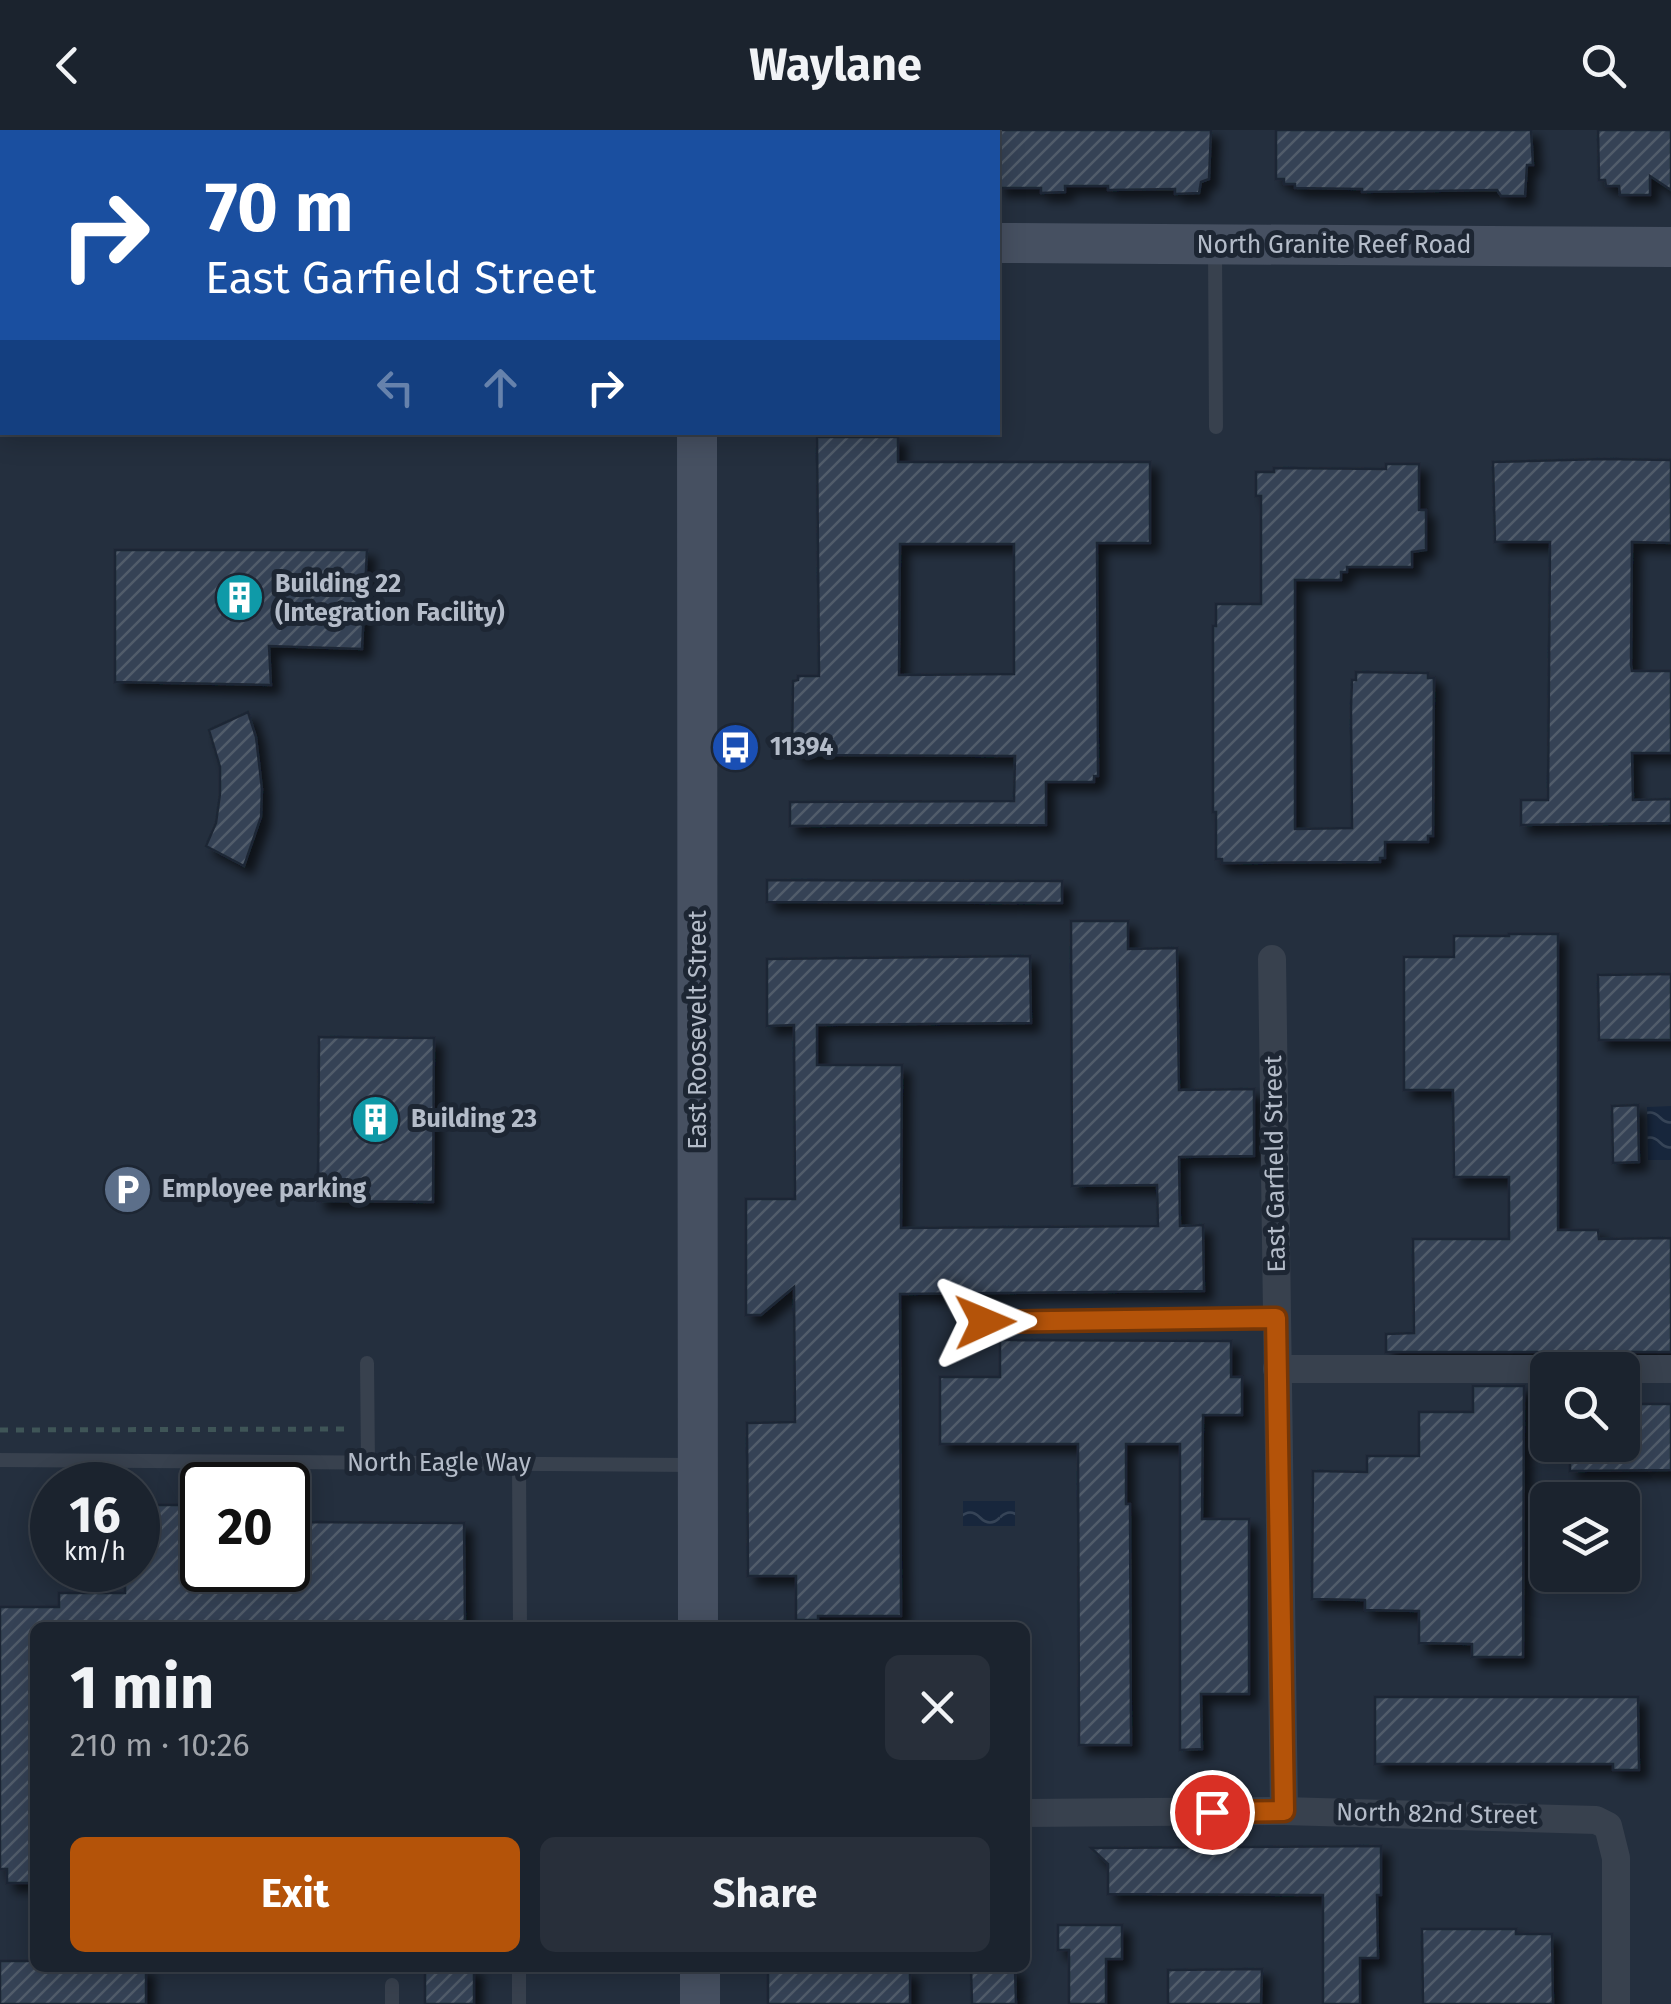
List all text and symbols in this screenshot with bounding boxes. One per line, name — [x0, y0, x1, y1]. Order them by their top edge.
icon: back — [40, 38, 95, 93]
text: Waylane — [749, 38, 922, 92]
icon: search — [1576, 38, 1631, 93]
text: 70 m — [205, 166, 354, 250]
icon: right — [40, 170, 170, 300]
street label: North Granite Reef Road — [1196, 230, 1472, 260]
text: East Garfield Street — [205, 251, 596, 305]
icon: left — [368, 360, 423, 415]
icon: ahead — [473, 360, 528, 415]
icon: right — [578, 360, 633, 415]
place label: Building 22 (Integration Facility) — [275, 569, 505, 628]
building icon: Building 22 (Integration Facility) — [214, 572, 266, 624]
bus stop icon: 11394 — [709, 721, 761, 773]
place label: 11394 — [770, 732, 833, 762]
street label: East Roosevelt Street — [683, 909, 713, 1150]
street label: East Garfield Street — [1258, 1054, 1292, 1273]
building icon: Building 23 — [350, 1093, 402, 1145]
place label: Building 23 — [411, 1104, 537, 1134]
parking icon: Employee parking — [101, 1163, 153, 1215]
place label: Employee parking — [162, 1174, 367, 1204]
position arrow — [933, 1270, 1037, 1374]
map controls — [1530, 1352, 1640, 1592]
button: search — [1530, 1352, 1640, 1462]
street label: North Eagle Way — [347, 1448, 532, 1478]
speed limit sign: 20 — [180, 1462, 310, 1592]
button: layers — [1530, 1482, 1640, 1592]
text: 16 — [69, 1485, 121, 1545]
text: km/h — [64, 1537, 126, 1567]
text: 1 min — [70, 1652, 214, 1724]
button: close — [885, 1655, 990, 1760]
text: 210 m · 10:26 — [70, 1726, 250, 1764]
pin — [1170, 1770, 1255, 1855]
icon: arrive — [1185, 1785, 1240, 1840]
street label: North 82nd Street — [1336, 1797, 1539, 1831]
button: Exit — [70, 1837, 520, 1952]
button: Share — [540, 1837, 990, 1952]

